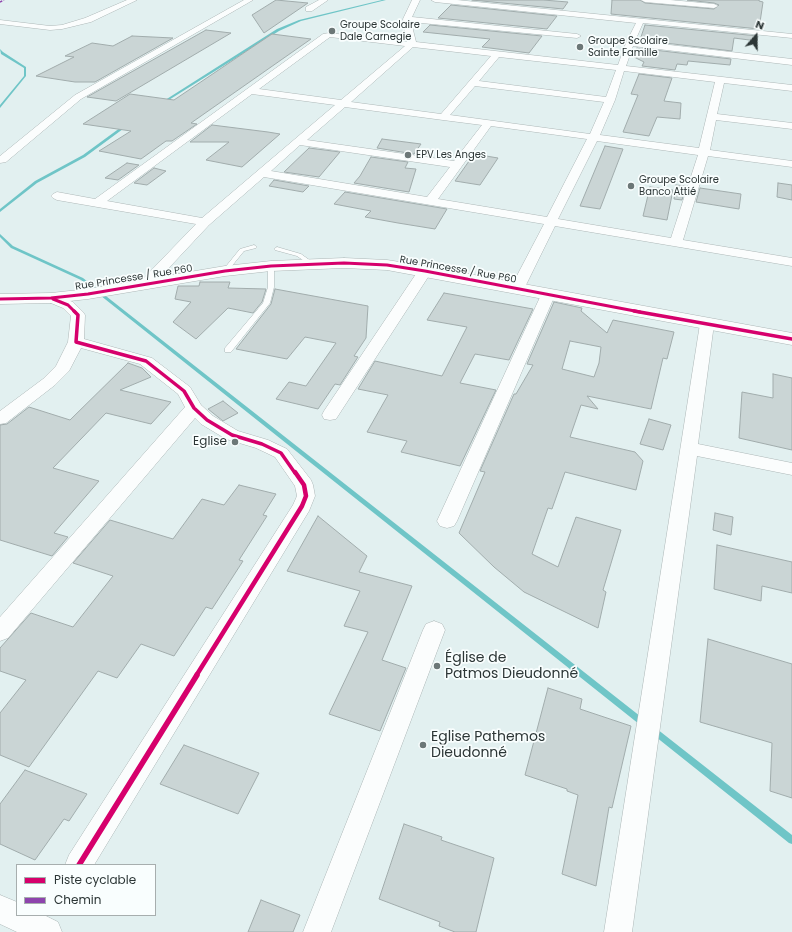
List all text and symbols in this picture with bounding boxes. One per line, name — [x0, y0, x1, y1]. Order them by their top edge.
north arrow — [736, 16, 776, 56]
text: N — [753, 16, 767, 34]
place label: Groupe Scolaire Dale Carnegie — [340, 19, 420, 42]
marker: Groupe Scolaire Dale Carnegie — [327, 26, 337, 36]
place label: Groupe Scolaire Sainte Famille — [588, 35, 668, 58]
marker: Groupe Scolaire Sainte Famille — [575, 42, 585, 52]
place label: EPV Les Anges — [416, 149, 486, 161]
marker: EPV Les Anges — [403, 150, 413, 160]
place label: Groupe Scolaire Banco Attié — [639, 174, 719, 198]
marker: Groupe Scolaire Banco Attié — [626, 181, 636, 191]
street label: Rue Princesse / Rue P60 — [399, 254, 517, 286]
street label: Rue Princesse / Rue P60 — [75, 263, 193, 293]
place label: Eglise — [193, 435, 227, 449]
marker: Eglise — [230, 437, 240, 447]
place label: Église de Patmos Dieudonné — [445, 650, 578, 682]
marker: Église de Patmos Dieudonné — [432, 661, 442, 671]
place label: Eglise Pathemos Dieudonné — [431, 729, 545, 762]
marker: Eglise Pathemos Dieudonné — [418, 740, 428, 750]
legend — [16, 864, 156, 916]
text: Piste cyclable — [54, 871, 136, 888]
text: Chemin — [54, 891, 101, 908]

